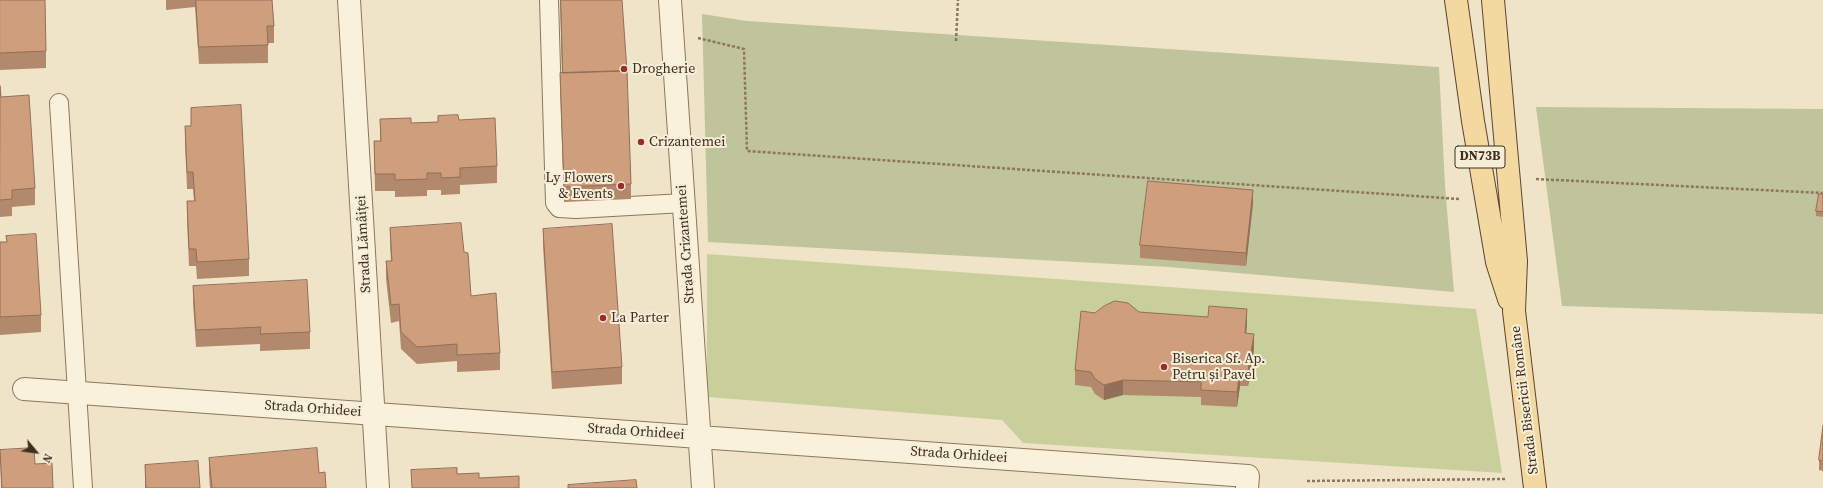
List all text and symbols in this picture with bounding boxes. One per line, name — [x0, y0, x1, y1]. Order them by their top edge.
place label: Drogherie — [632, 61, 695, 77]
marker: Drogherie — [619, 64, 629, 74]
place label: Crizantemei — [649, 134, 725, 150]
marker: Crizantemei — [636, 137, 646, 147]
road number: DN73B — [1455, 146, 1505, 168]
place label: Ly Flowers & Events — [545, 170, 613, 202]
marker: Ly Flowers & Events — [616, 181, 626, 191]
street label: Strada Crizantemei — [673, 184, 699, 304]
street label: Strada Lămâiței — [353, 195, 375, 293]
place label: La Parter — [611, 310, 669, 326]
marker: La Parter — [598, 313, 608, 323]
street label: Strada Bisericii Române — [1508, 325, 1542, 475]
place label: Biserica Sf. Ap. Petru și Pavel — [1172, 351, 1265, 384]
marker: Biserica Sf. Ap. Petru și Pavel — [1159, 362, 1169, 372]
street label: Strada Orhideei — [264, 397, 362, 421]
street label: Strada Orhideei — [587, 420, 685, 444]
north arrow — [16, 432, 56, 472]
street label: Strada Orhideei — [910, 443, 1008, 467]
text: N — [38, 451, 55, 465]

